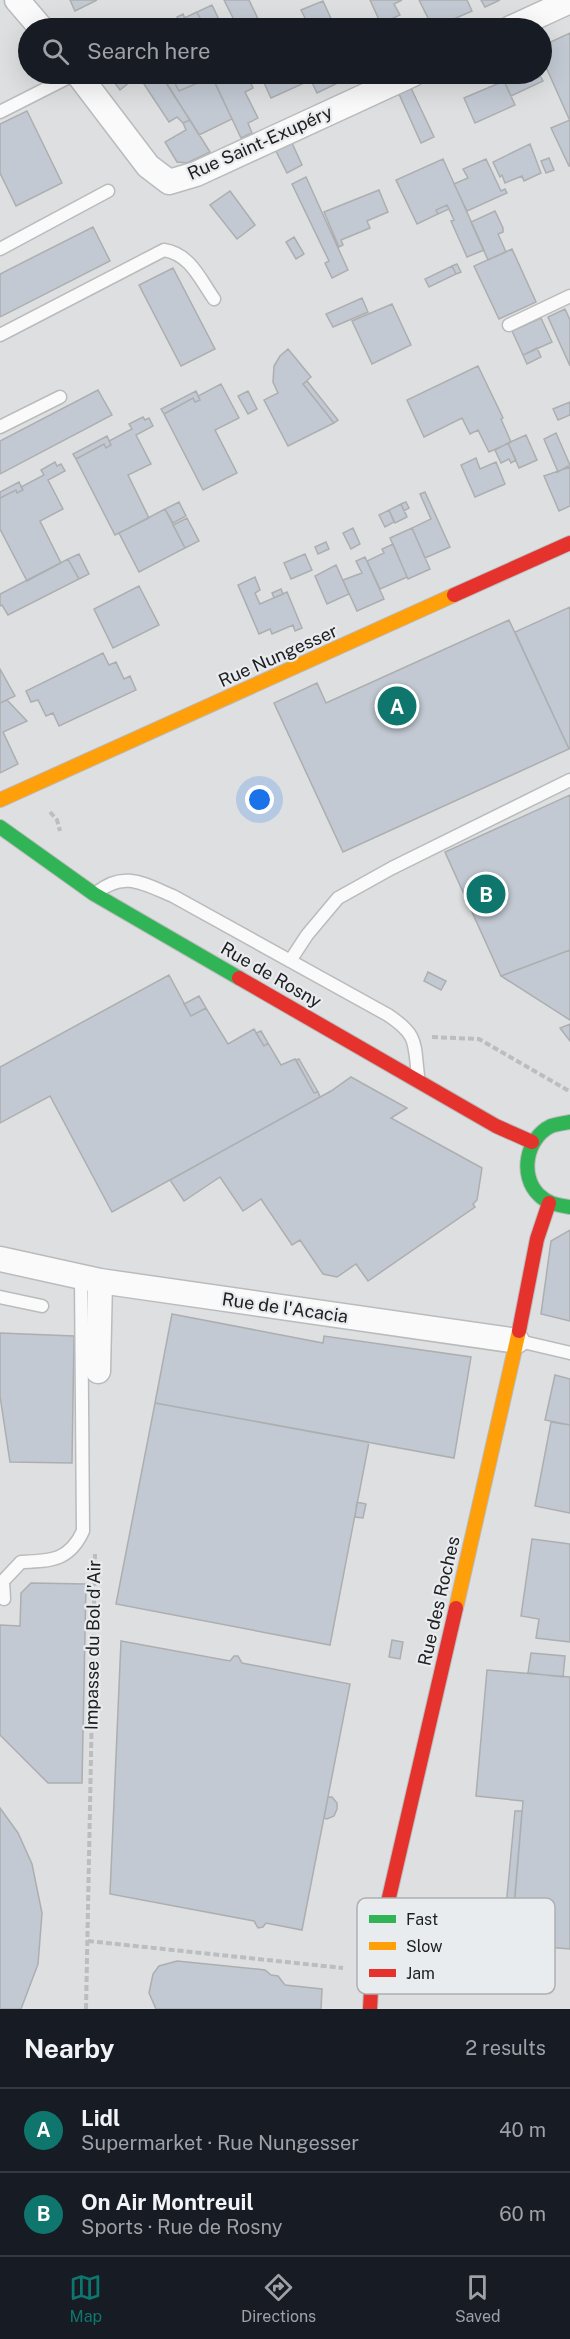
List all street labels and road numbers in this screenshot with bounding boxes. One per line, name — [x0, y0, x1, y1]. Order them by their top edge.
street label: Rue Saint-Exupéry — [184, 101, 336, 184]
street label: Rue Nungesser — [215, 620, 340, 691]
street label: Rue de Rosny — [217, 937, 326, 1012]
street label: Rue de l'Acacia — [221, 1288, 350, 1327]
street label: Rue des Roches — [413, 1534, 464, 1668]
street label: Impasse du Bol d'Air — [81, 1560, 104, 1730]

